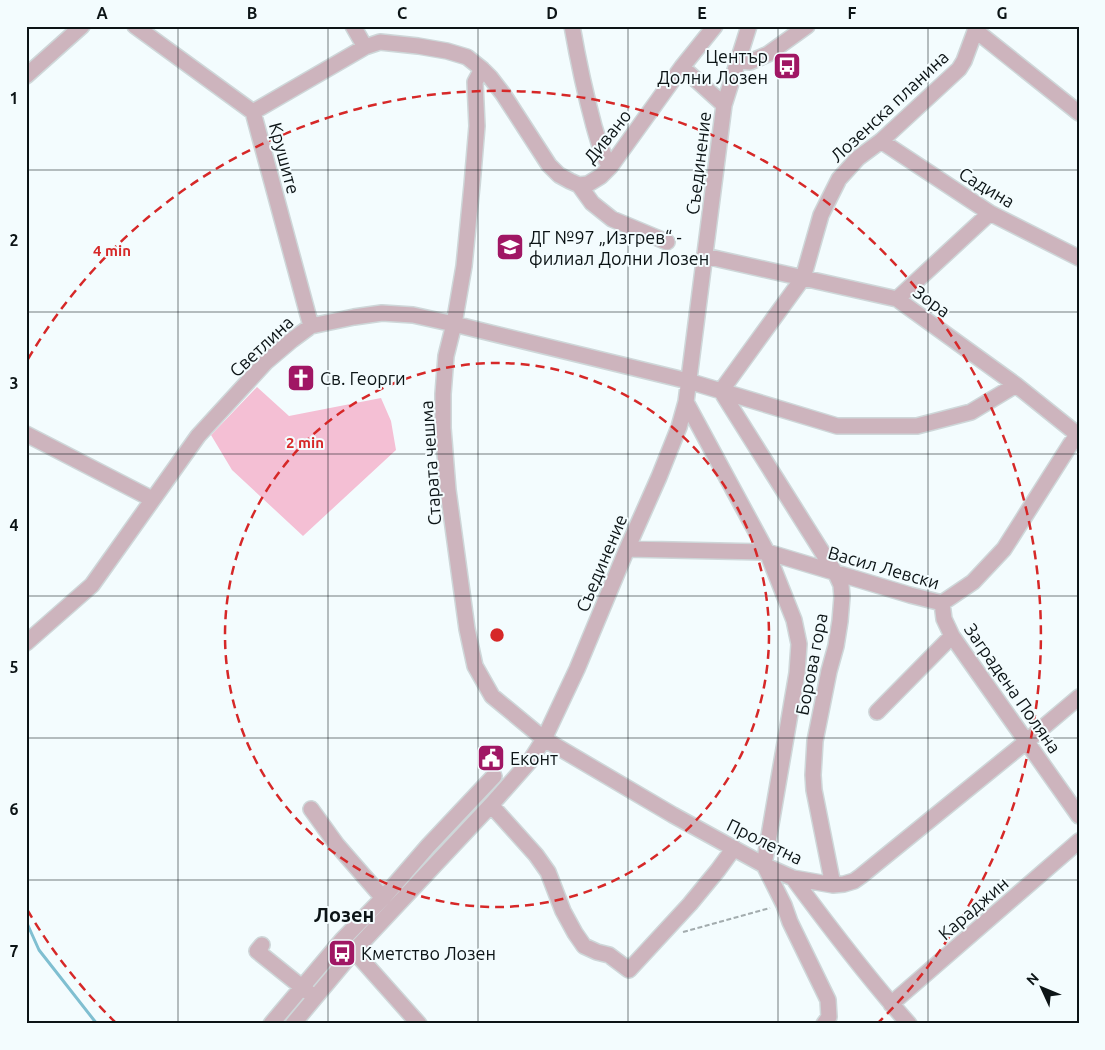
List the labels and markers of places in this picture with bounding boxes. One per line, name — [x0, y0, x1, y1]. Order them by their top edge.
place label: Център Долни Лозен — [657, 46, 768, 87]
bus stop icon: Център Долни Лозен — [772, 51, 802, 81]
place label: ДГ №97 „Изгрев“ - филиал Долни Лозен — [529, 227, 709, 268]
school or university icon: ДГ №97 „Изгрев“ - филиал Долни Лозен — [495, 232, 525, 262]
church icon: Св. Георги — [286, 363, 316, 393]
place label: Св. Георги — [320, 368, 406, 388]
centre of rings — [488, 626, 506, 644]
public building icon: Еконт — [476, 743, 506, 773]
place label: Еконт — [510, 748, 558, 768]
bus stop icon: Кметство Лозен — [327, 938, 357, 968]
place label: Кметство Лозен — [361, 943, 496, 963]

